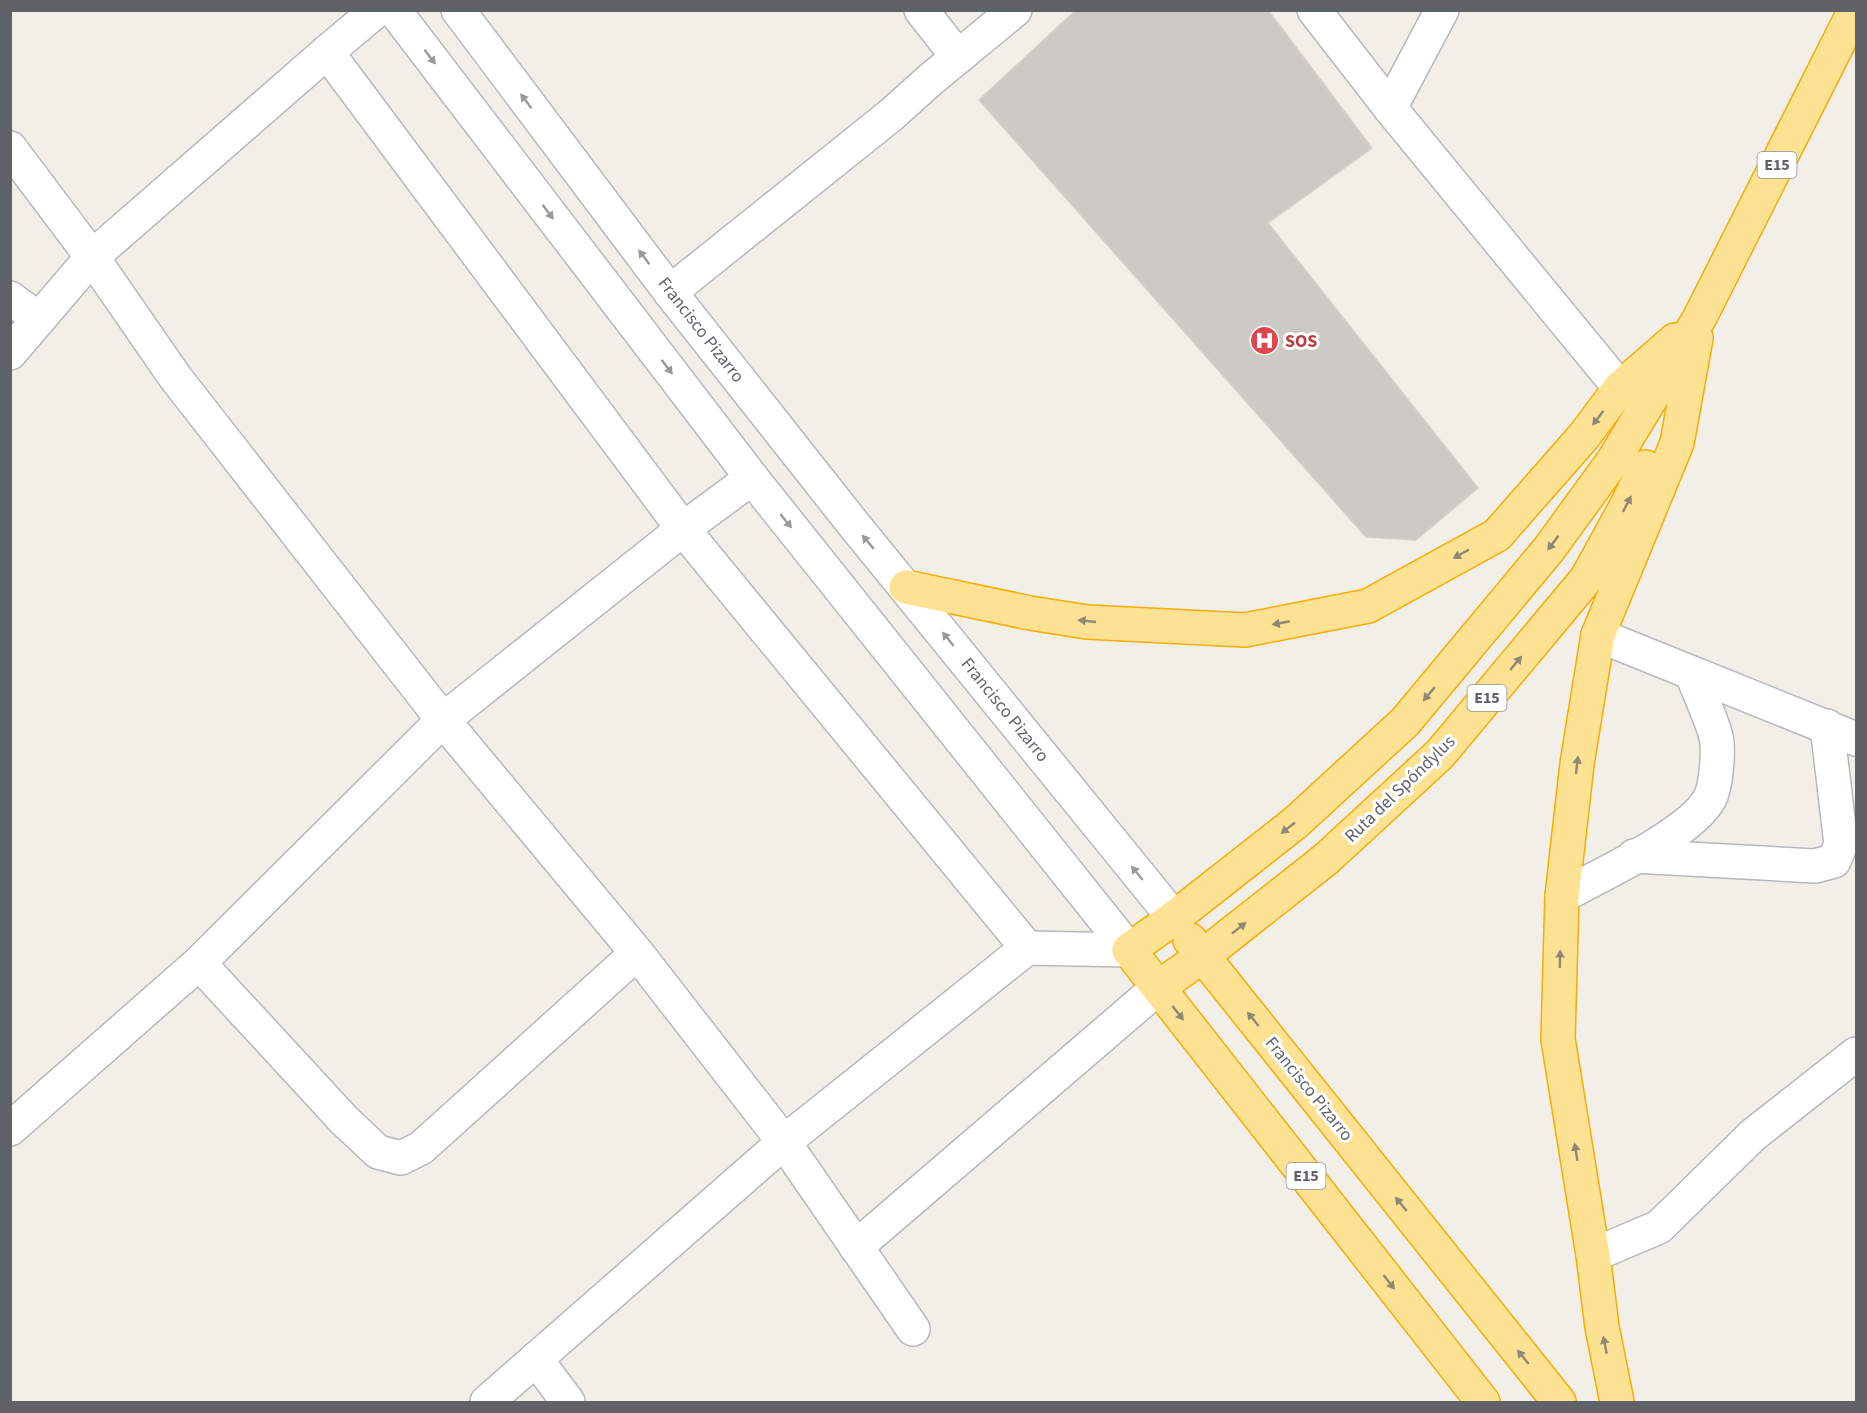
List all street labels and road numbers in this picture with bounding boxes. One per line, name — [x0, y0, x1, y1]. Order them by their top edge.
road number: E15 — [1758, 152, 1796, 178]
street label: Francisco Pizarro — [652, 272, 750, 388]
street label: Francisco Pizarro — [955, 653, 1055, 767]
road number: E15 — [1468, 685, 1506, 711]
street label: Ruta del Spóndylus — [1339, 730, 1461, 848]
street label: Francisco Pizarro — [1259, 1032, 1359, 1146]
road number: E15 — [1286, 1163, 1326, 1189]

